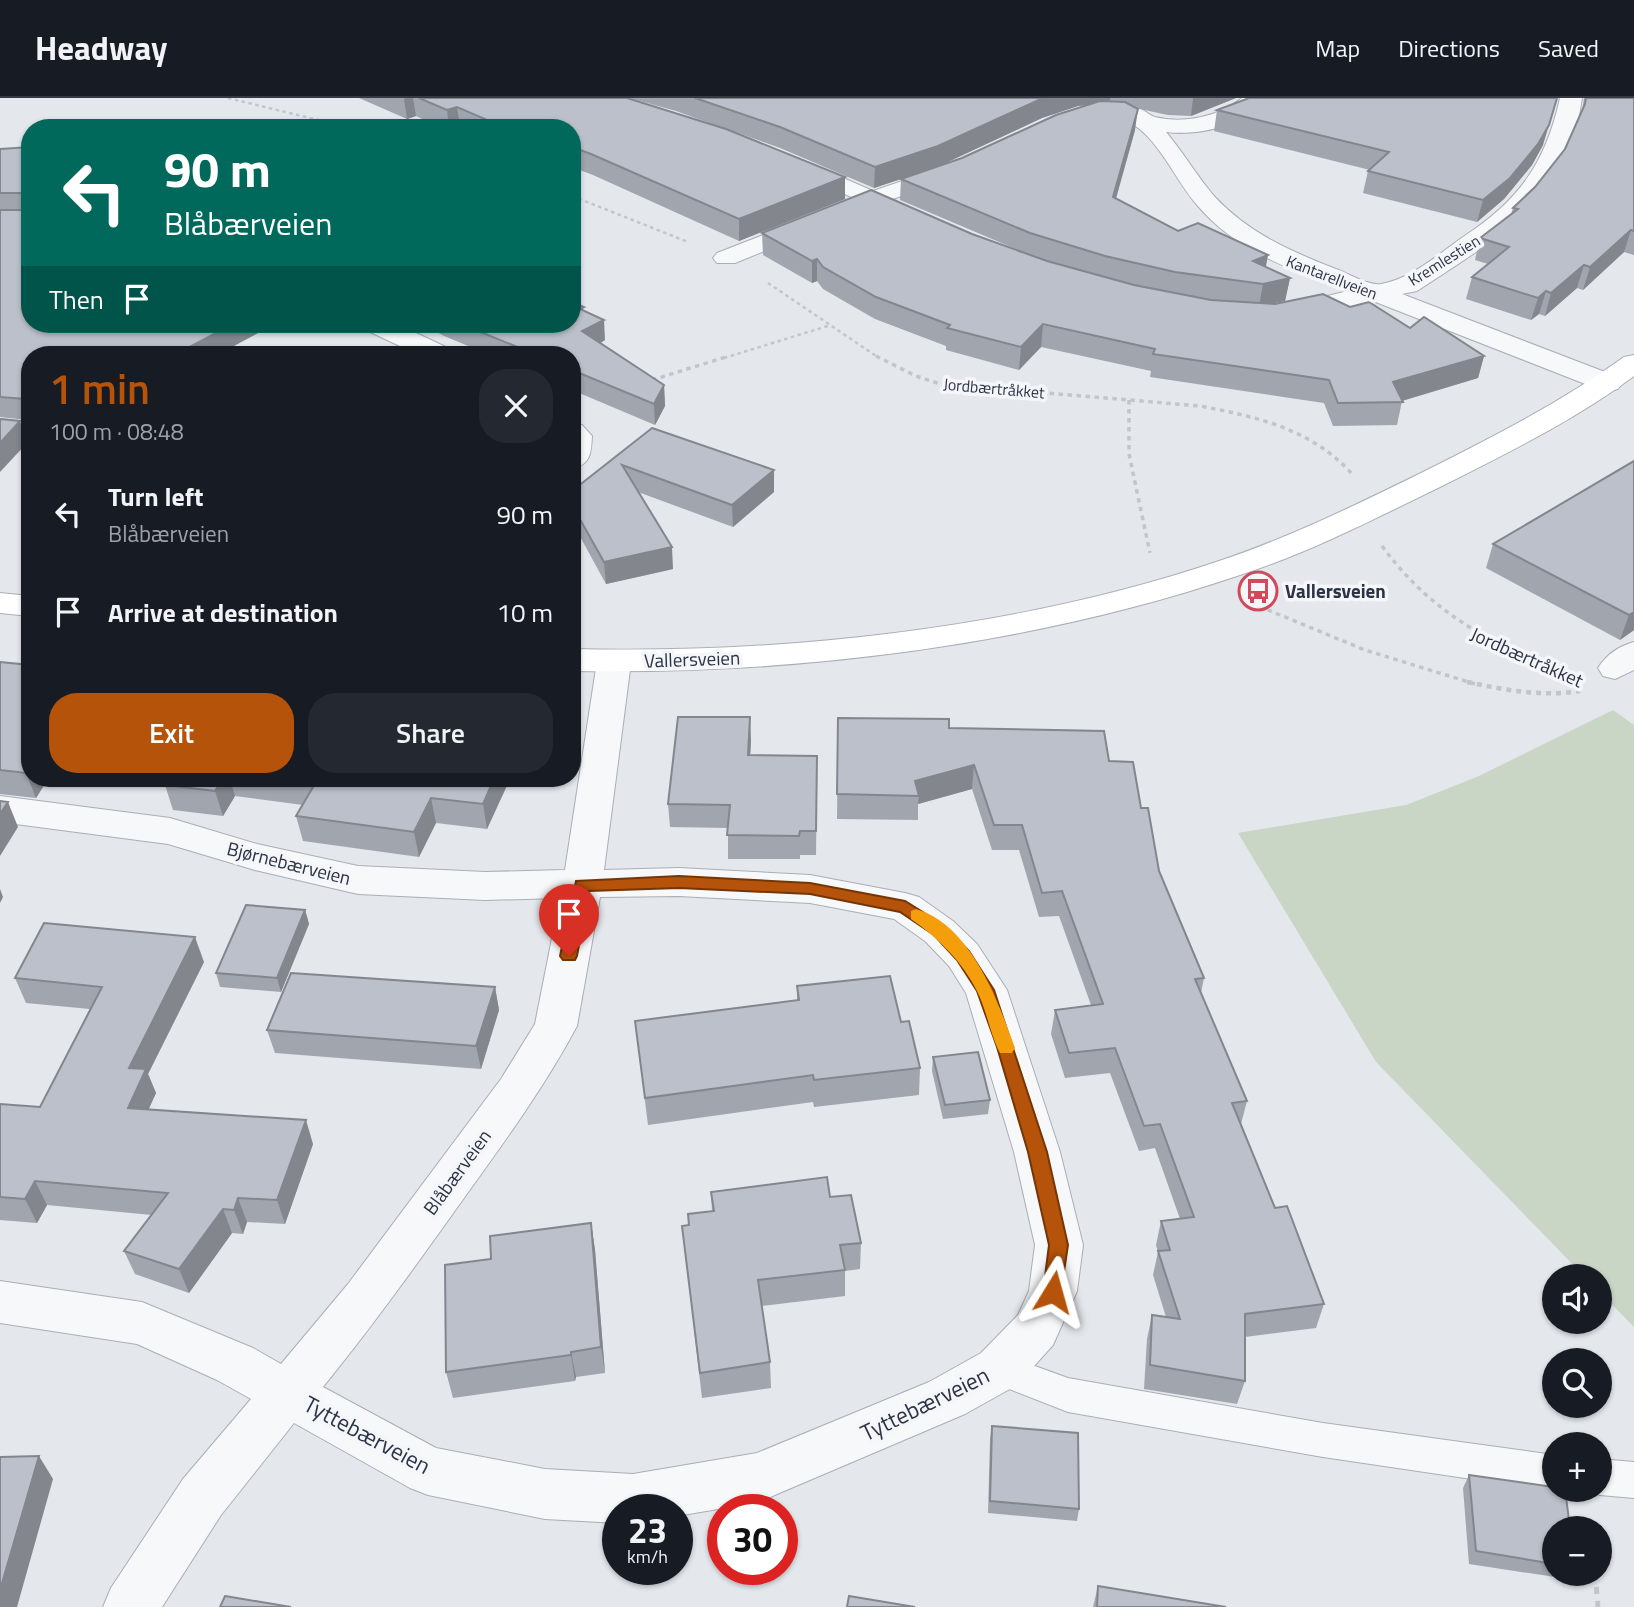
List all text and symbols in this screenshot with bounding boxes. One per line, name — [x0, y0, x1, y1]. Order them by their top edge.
text: Headway — [35, 23, 168, 73]
text: Map — [1315, 30, 1360, 66]
text: Directions — [1398, 30, 1500, 66]
text: Saved — [1538, 30, 1599, 66]
text: 90 m — [164, 131, 271, 206]
icon: left — [49, 147, 140, 238]
text: Blåbærveien — [164, 199, 332, 247]
street label: Kremlestien — [1403, 228, 1485, 292]
street label: Kantarellveien — [1283, 249, 1381, 305]
text: Then — [49, 280, 104, 319]
icon: arrive — [118, 280, 156, 318]
text: 1 min — [49, 356, 150, 420]
button: close — [479, 369, 553, 443]
street label: Jordbærtråkket — [942, 372, 1046, 404]
text: 100 m · 08:48 — [49, 414, 184, 449]
text: Turn left — [108, 477, 203, 516]
icon: left — [49, 495, 87, 533]
text: 90 m — [496, 495, 553, 534]
text: Blåbærveien — [108, 516, 229, 551]
bus stop icon: Vallersveien — [1237, 570, 1279, 612]
place label: Vallersveien — [1285, 576, 1386, 605]
icon: arrive — [49, 593, 87, 631]
text: Arrive at destination — [108, 593, 338, 632]
text: 10 m — [496, 593, 553, 632]
street label: Jordbærtråkket — [1466, 619, 1588, 694]
street label: Vallersveien — [643, 642, 741, 675]
button: Exit — [49, 693, 294, 773]
button: Share — [308, 693, 553, 773]
street label: Bjørnebærveien — [224, 833, 354, 892]
pin — [539, 884, 599, 956]
icon: arrive — [550, 895, 588, 933]
street label: Blåbærveien — [415, 1123, 498, 1221]
position arrow — [1016, 1255, 1090, 1329]
map controls — [1542, 1264, 1612, 1586]
button: sound — [1542, 1264, 1612, 1334]
button: search — [1542, 1348, 1612, 1418]
street label: Tyttebærveien — [854, 1357, 995, 1450]
street label: Tyttebærveien — [297, 1386, 437, 1483]
button: + — [1542, 1432, 1612, 1502]
speed limit sign: 30 — [707, 1494, 798, 1585]
text: 23 — [628, 1503, 667, 1557]
button: − — [1542, 1516, 1612, 1586]
text: km/h — [627, 1543, 668, 1570]

